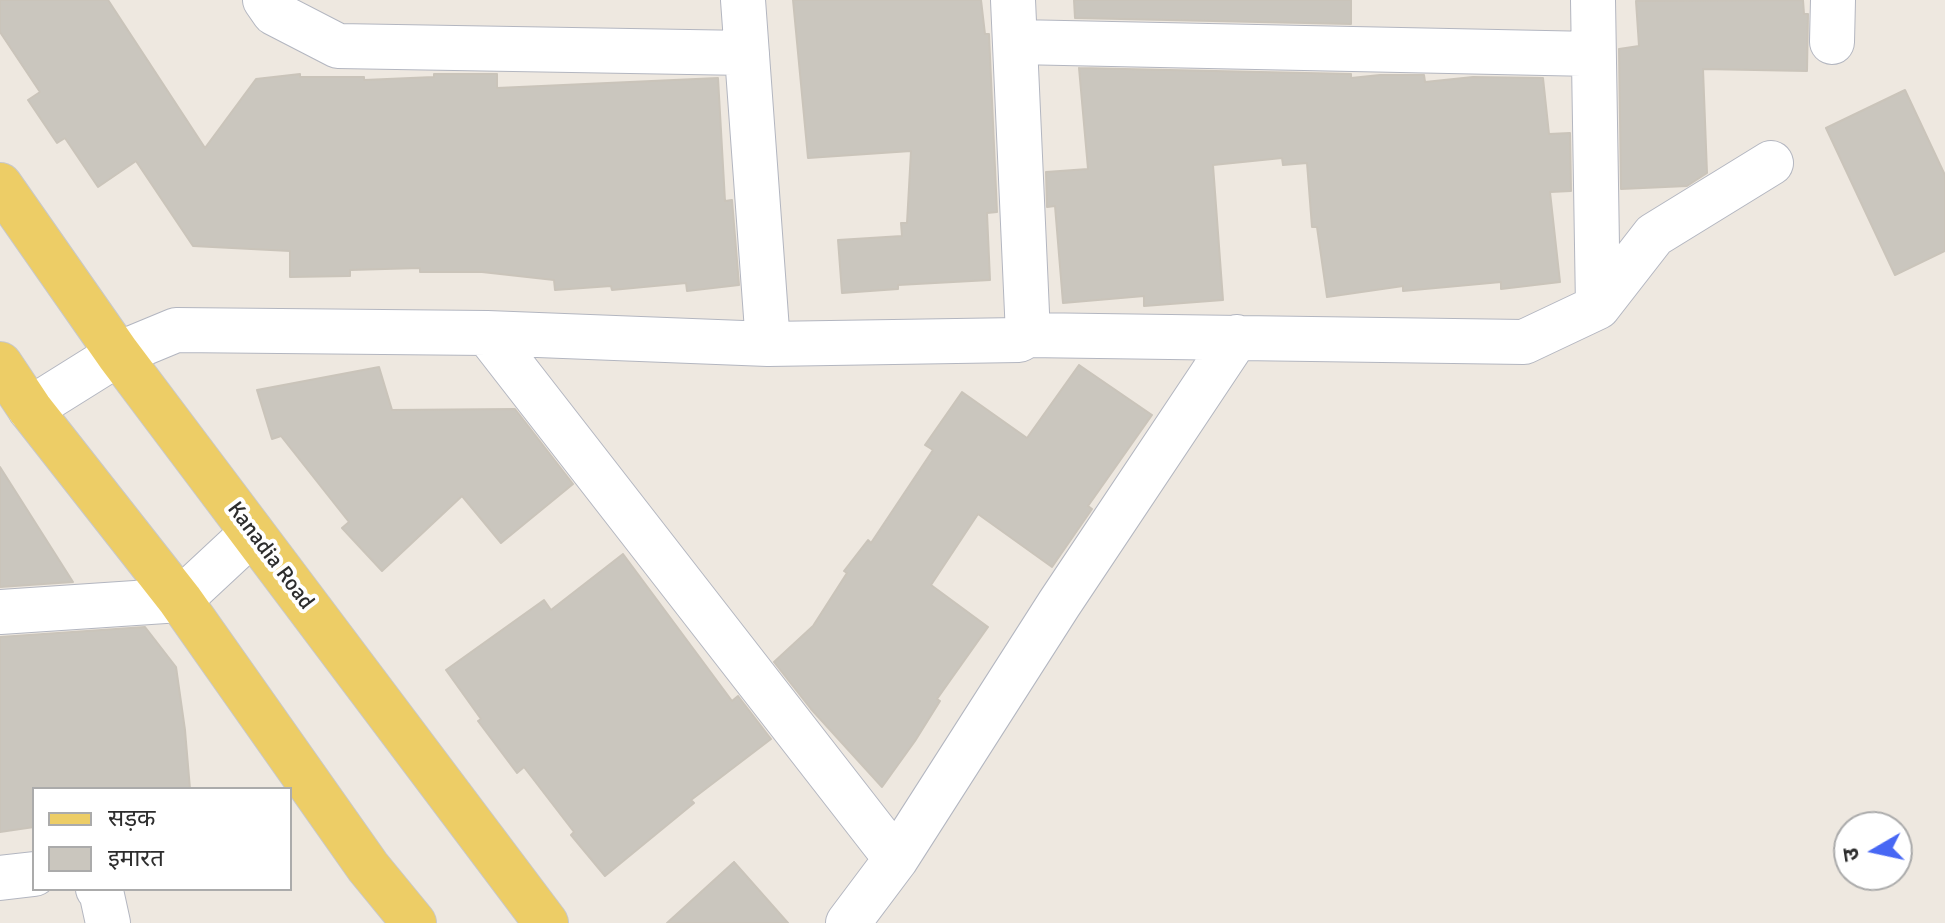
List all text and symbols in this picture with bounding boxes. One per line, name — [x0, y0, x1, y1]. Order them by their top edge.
street label: Kanadia Road — [221, 497, 319, 615]
legend — [32, 787, 292, 891]
text: सड़क — [108, 803, 156, 833]
north arrow — [1833, 811, 1913, 891]
text: इमारत — [108, 843, 164, 873]
text: उ — [1836, 846, 1865, 863]

